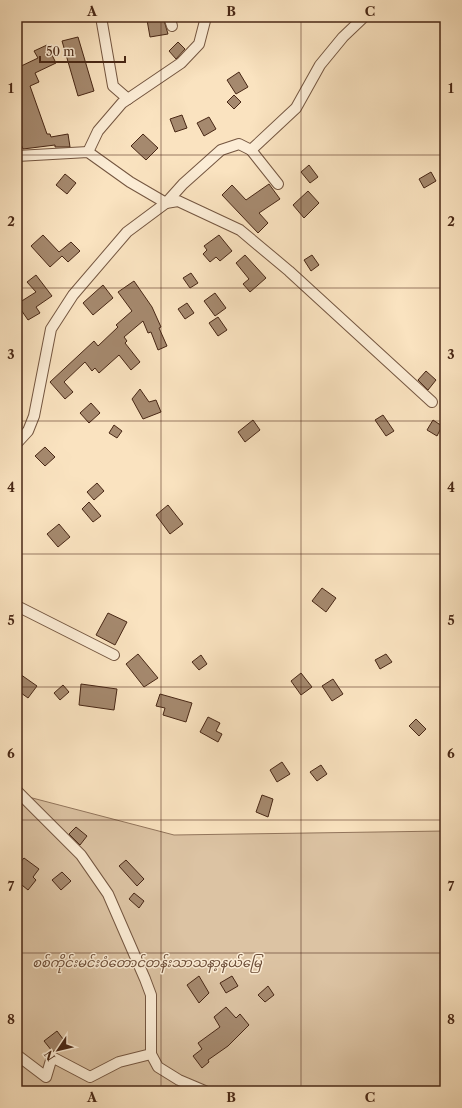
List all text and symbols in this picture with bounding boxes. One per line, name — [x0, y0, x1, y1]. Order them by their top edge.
text: A — [86, 3, 98, 19]
text: B — [226, 3, 236, 19]
text: C — [365, 3, 375, 19]
scale bar — [40, 38, 125, 64]
text: 50 m — [46, 44, 75, 59]
text: 1 — [8, 80, 14, 96]
text: 1 — [448, 80, 454, 96]
text: 2 — [7, 213, 15, 229]
text: 2 — [447, 213, 455, 229]
text: 3 — [7, 346, 15, 362]
text: 3 — [447, 346, 455, 362]
text: 4 — [7, 479, 15, 495]
text: 4 — [447, 479, 455, 495]
text: 5 — [7, 612, 15, 628]
text: 5 — [447, 612, 455, 628]
text: 6 — [7, 745, 15, 761]
text: 6 — [447, 745, 455, 761]
text: 7 — [8, 878, 15, 894]
text: 7 — [448, 878, 455, 894]
park label: စစ်ကိုင်းမင်းဝံတောင်တန်းသာသနာ့နယ်မြေ — [32, 953, 264, 974]
text: 8 — [7, 1011, 15, 1027]
text: 8 — [447, 1011, 455, 1027]
north arrow — [38, 1030, 78, 1070]
text: N — [41, 1047, 58, 1064]
text: A — [86, 1089, 98, 1105]
text: B — [226, 1089, 236, 1105]
text: C — [365, 1089, 375, 1105]

